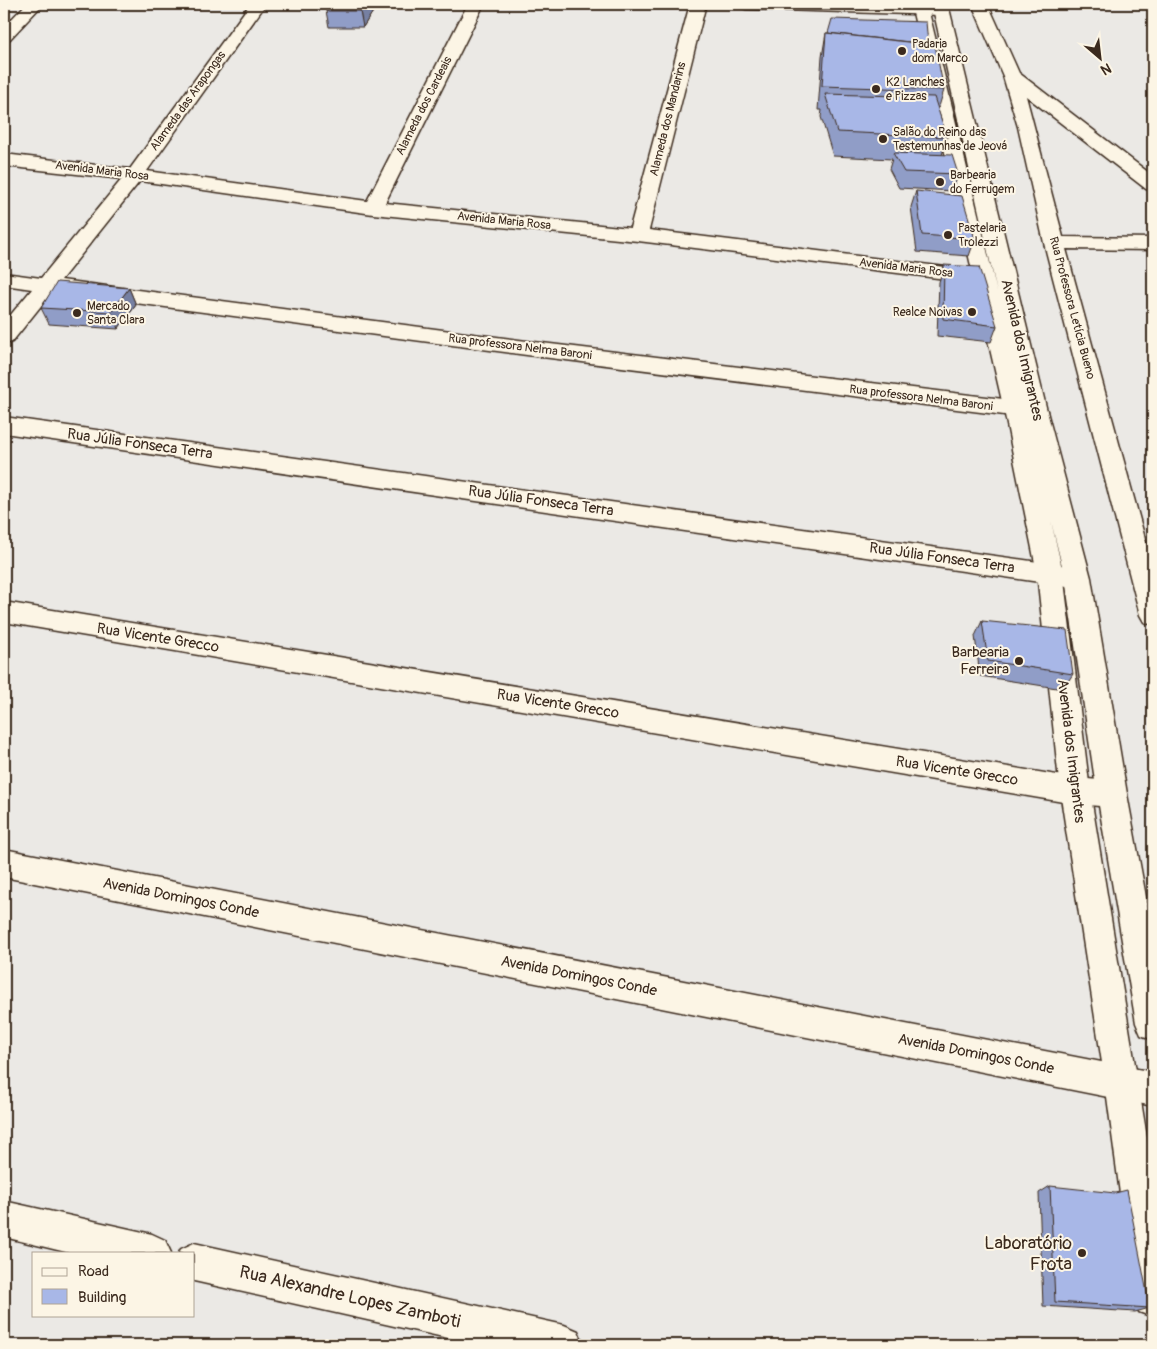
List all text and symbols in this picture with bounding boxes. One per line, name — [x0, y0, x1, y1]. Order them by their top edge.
north arrow — [1074, 32, 1124, 82]
place label: Padaria dom Marco — [912, 37, 969, 66]
marker: Padaria dom Marco — [896, 45, 908, 57]
street label: Alameda das Arapongas — [147, 48, 230, 154]
street label: Alameda dos Cardeais — [393, 53, 456, 158]
text: N — [1098, 59, 1114, 79]
street label: Alameda dos Mandarins — [647, 60, 690, 178]
place label: K2 Lanches e Pizzas — [886, 75, 945, 104]
marker: K2 Lanches e Pizzas — [870, 83, 882, 95]
place label: Salão do Reino das Testemunhas de Jeová — [893, 125, 1008, 154]
marker: Salão do Reino das Testemunhas de Jeová — [877, 133, 889, 145]
street label: Avenida Maria Rosa — [54, 158, 150, 184]
place label: Barbearia do Ferrugem — [950, 168, 1015, 197]
marker: Barbearia do Ferrugem — [934, 176, 946, 188]
street label: Avenida Maria Rosa — [456, 209, 552, 233]
place label: Pastelaria Trolezzi — [958, 221, 1007, 250]
marker: Pastelaria Trolezzi — [942, 229, 954, 241]
street label: Rua Professora Letícia Bueno — [1046, 235, 1098, 381]
street label: Avenida Maria Rosa — [858, 255, 954, 281]
street label: Avenida dos Imigrantes — [996, 277, 1048, 423]
place label: Mercado Santa Clara — [87, 299, 145, 328]
place label: Realce Noivas — [893, 305, 963, 320]
marker: Realce Noivas — [966, 306, 978, 318]
marker: Mercado Santa Clara — [71, 307, 83, 319]
street label: Rua professora Nelma Baroni — [447, 331, 593, 363]
street label: Rua professora Nelma Baroni — [848, 382, 994, 414]
street label: Rua Júlia Fonseca Terra — [66, 424, 214, 464]
street label: Rua Júlia Fonseca Terra — [467, 481, 615, 521]
street label: Rua Júlia Fonseca Terra — [868, 538, 1016, 578]
street label: Rua Vicente Grecco — [95, 619, 221, 657]
place label: Barbearia Ferreira — [951, 643, 1009, 679]
marker: Barbearia Ferreira — [1013, 655, 1025, 667]
street label: Avenida dos Imigrantes — [1053, 678, 1089, 824]
street label: Rua Vicente Grecco — [495, 685, 621, 723]
street label: Rua Vicente Grecco — [894, 752, 1020, 790]
street label: Avenida Domingos Conde — [101, 874, 261, 923]
street label: Avenida Domingos Conde — [499, 952, 659, 1001]
street label: Avenida Domingos Conde — [896, 1030, 1056, 1079]
place label: Laboratório Frota — [984, 1232, 1072, 1276]
marker: Laboratório Frota — [1076, 1247, 1088, 1259]
legend — [32, 1252, 195, 1316]
street label: Rua Alexandre Lopes Zamboti — [237, 1260, 463, 1334]
text: Road — [78, 1262, 109, 1281]
text: Building — [78, 1288, 126, 1307]

